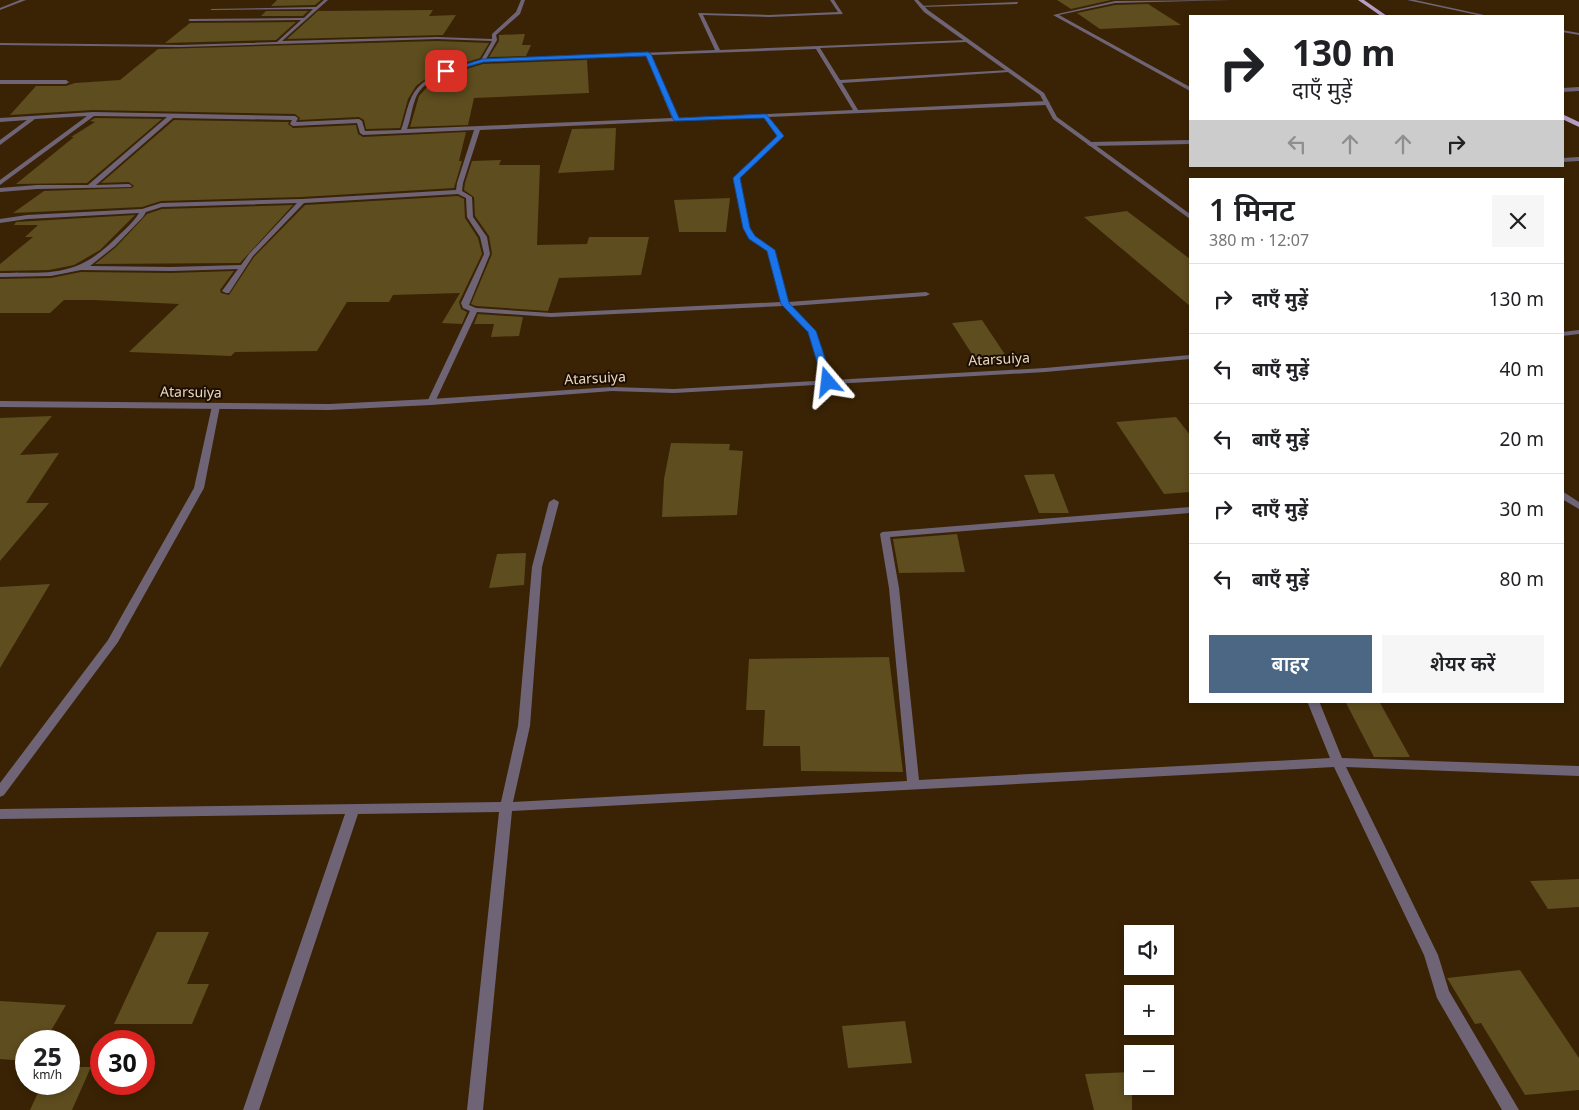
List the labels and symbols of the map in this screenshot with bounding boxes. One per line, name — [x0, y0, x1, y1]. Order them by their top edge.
pin — [425, 50, 467, 92]
street label: Atarsuiya — [968, 347, 1030, 370]
position arrow — [801, 355, 853, 407]
street label: Atarsuiya — [564, 366, 626, 389]
street label: Atarsuiya — [160, 381, 222, 402]
speed limit sign: 30 — [90, 1030, 155, 1095]

